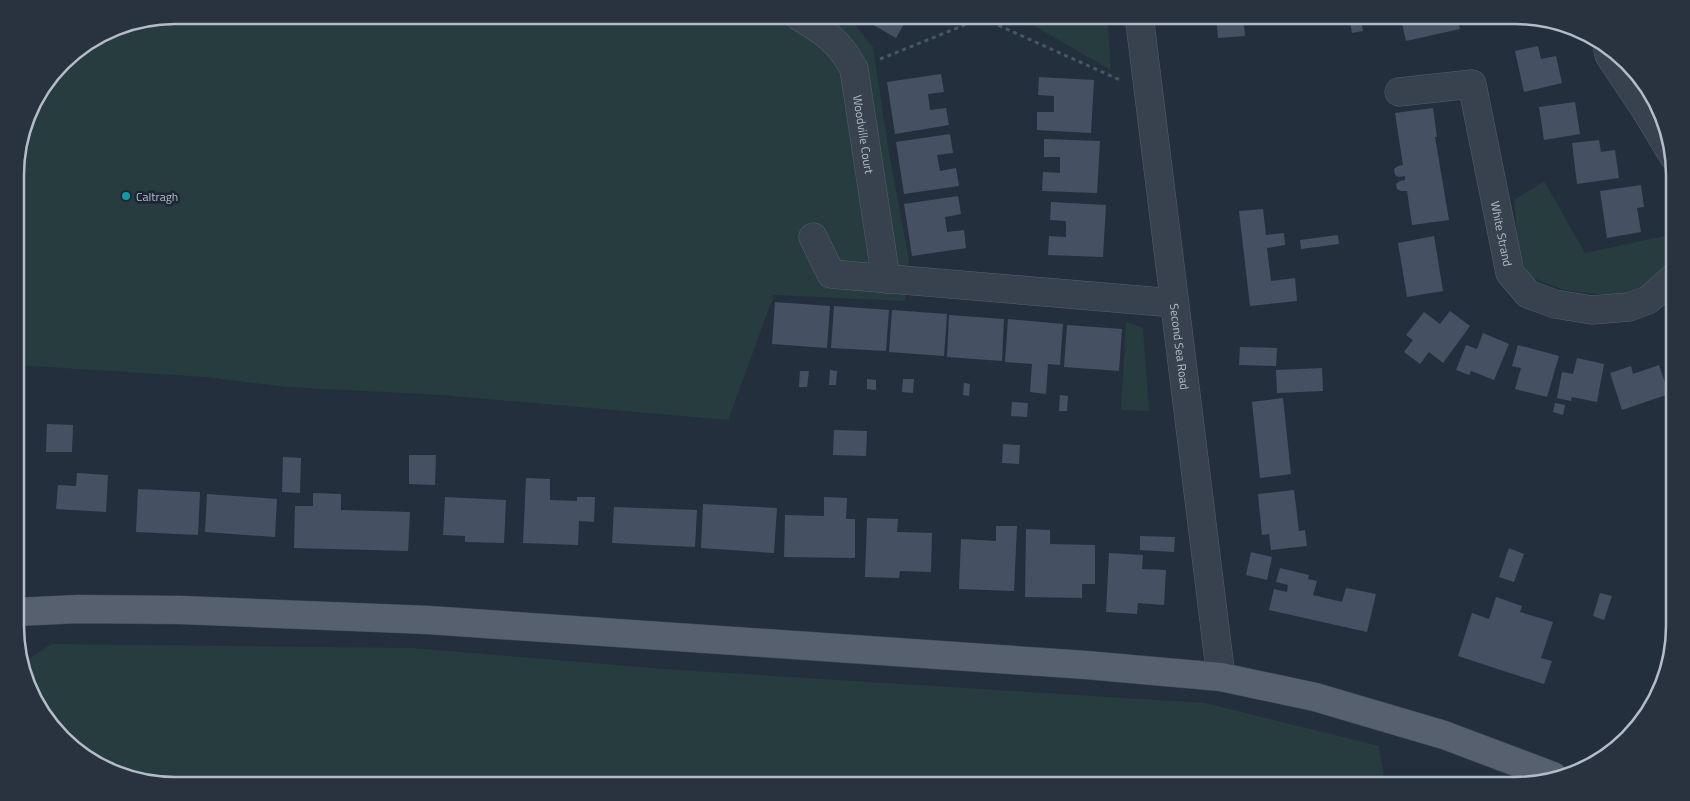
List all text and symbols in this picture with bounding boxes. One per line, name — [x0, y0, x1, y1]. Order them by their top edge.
street label: Woodville Court — [849, 94, 879, 176]
place label: Caltragh — [136, 187, 178, 206]
marker: Caltragh — [120, 190, 132, 202]
street label: White Strand — [1486, 199, 1518, 268]
street label: Second Sea Road — [1165, 302, 1195, 391]

